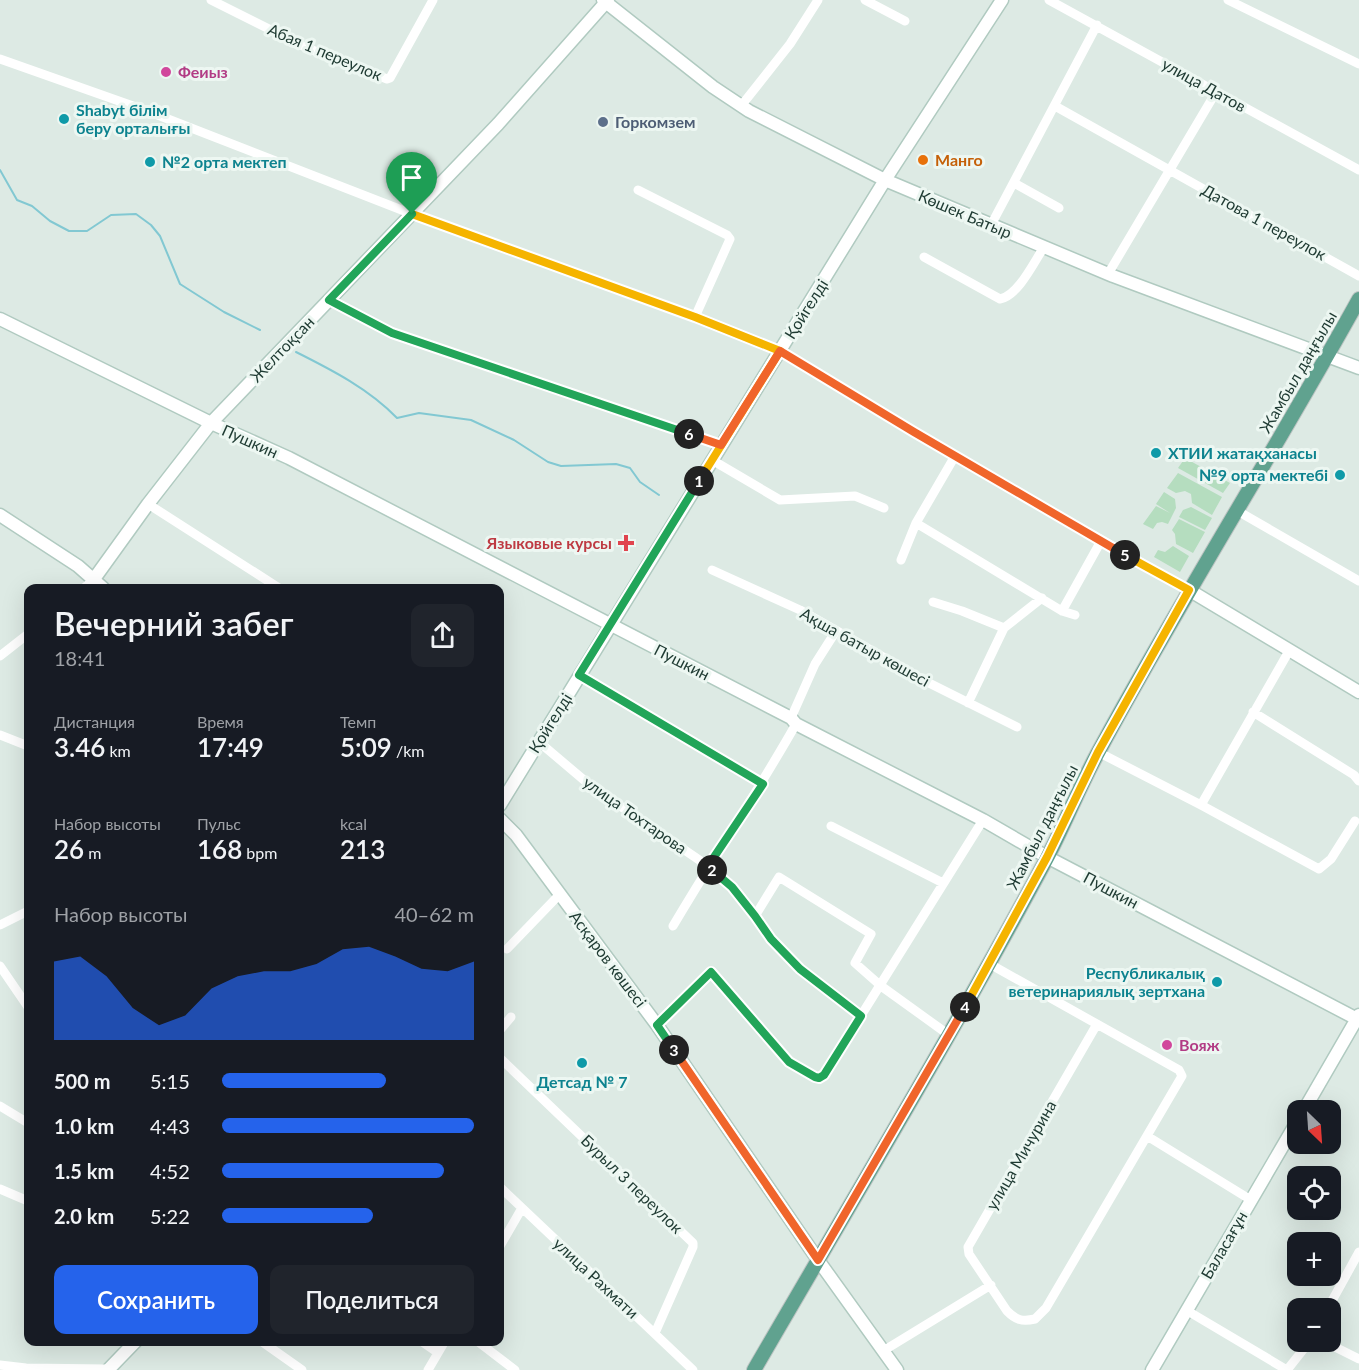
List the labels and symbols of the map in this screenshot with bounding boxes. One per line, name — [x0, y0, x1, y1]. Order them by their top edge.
street label: Абая 1 переулок — [265, 19, 386, 84]
street label: улица Датов — [1159, 54, 1249, 115]
place label: Феиыз — [178, 62, 228, 81]
marker: Феиыз — [159, 65, 173, 79]
place label: Shabyt білім беру орталығы — [76, 100, 190, 137]
marker: Shabyt білім беру орталығы — [57, 112, 71, 126]
place label: Горкомзем — [615, 112, 695, 131]
marker: Горкомзем — [596, 115, 610, 129]
place label: Манго — [935, 150, 983, 169]
place label: №2 орта мектеп — [162, 152, 287, 171]
pin — [386, 152, 437, 214]
marker: Манго — [916, 153, 930, 167]
marker: №2 орта мектеп — [143, 155, 157, 169]
street label: Датова 1 переулок — [1199, 179, 1330, 264]
street label: Көшек Батыр — [916, 185, 1015, 242]
street label: Қойгелді — [780, 275, 831, 342]
street label: Жамбыл даңғылы — [1255, 308, 1340, 436]
street label: Желтоқсан — [246, 312, 318, 385]
pin: 6 — [674, 419, 704, 449]
street label: Пушкин — [219, 420, 281, 461]
place label: ХТИИ жатақханасы — [1168, 443, 1317, 462]
marker: ХТИИ жатақханасы — [1149, 446, 1163, 460]
place label: №9 орта мектебі — [1199, 465, 1328, 484]
pin: 1 — [684, 466, 714, 496]
marker: №9 орта мектебі — [1333, 468, 1347, 482]
place label: Языковые курсы — [486, 533, 612, 552]
marker: Языковые курсы — [617, 534, 635, 552]
pin: 5 — [1110, 540, 1140, 570]
street label: Ақша батыр көшесі — [797, 603, 933, 690]
street label: Пушкин — [651, 640, 713, 684]
street label: Қойгелді — [524, 689, 575, 756]
street label: Жамбыл даңғылы — [1002, 761, 1081, 892]
street label: улица Тохтарова — [580, 772, 691, 857]
pin: 2 — [697, 855, 727, 885]
street label: Пушкин — [1081, 867, 1142, 912]
street label: Асқаров көшесі — [566, 907, 651, 1011]
place label: Республикалық ветеринариялық зертхана — [1008, 963, 1206, 1000]
marker: Республикалық ветеринариялық зертхана — [1210, 975, 1224, 989]
pin: 4 — [950, 992, 980, 1022]
pin: 3 — [659, 1035, 689, 1065]
place label: Вояж — [1179, 1035, 1220, 1054]
marker: Вояж — [1160, 1038, 1174, 1052]
marker: Детсад № 7 — [575, 1056, 589, 1070]
place label: Детсад № 7 — [537, 1072, 627, 1091]
street label: улица Мичурина — [981, 1097, 1060, 1213]
north arrow — [1287, 1100, 1341, 1154]
street label: Бурыл 3 переулок — [578, 1130, 688, 1238]
street label: Баласағұн — [1197, 1207, 1251, 1282]
street label: улица Рахмати — [550, 1233, 643, 1322]

